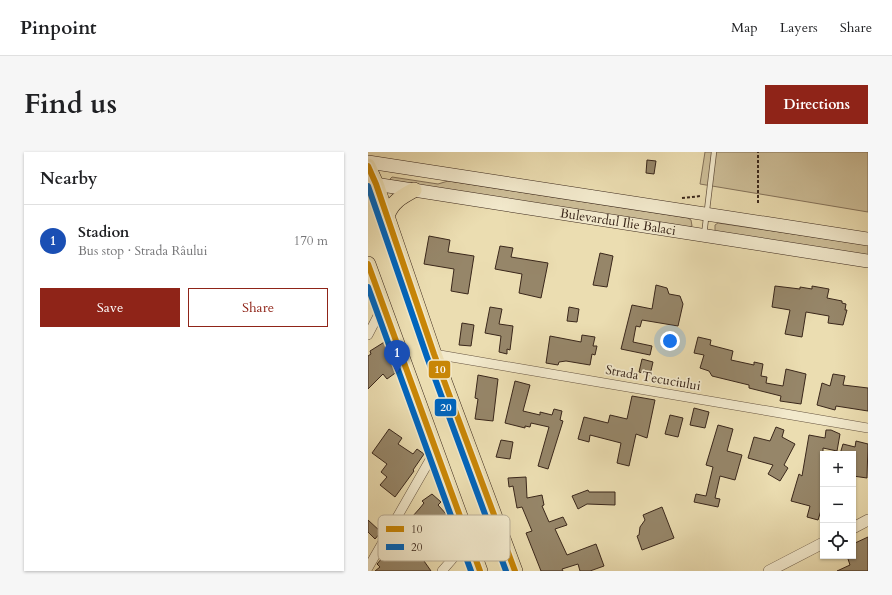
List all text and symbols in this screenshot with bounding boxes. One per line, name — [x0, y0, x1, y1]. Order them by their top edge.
text: Pinpoint — [20, 15, 97, 41]
text: Map — [731, 18, 758, 37]
text: Layers — [780, 18, 818, 37]
text: Share — [840, 18, 872, 37]
text: Find us — [24, 85, 117, 123]
button: Directions — [765, 85, 868, 124]
text: Nearby — [40, 167, 97, 190]
street label: Bulevardul Ilie Balaci — [559, 204, 677, 240]
text: Stadion — [78, 222, 129, 242]
text: 1 — [50, 232, 56, 250]
text: 170 m — [294, 232, 328, 250]
text: Bus stop · Strada Râului — [78, 242, 207, 260]
button: Save — [40, 288, 180, 327]
button: Share — [188, 288, 328, 327]
your location — [660, 331, 680, 351]
pin: 1 — [384, 340, 410, 373]
line badge: 10 — [428, 360, 451, 379]
street label: Strada Tecuciului — [604, 361, 702, 395]
text: 10 — [434, 362, 446, 377]
line badge: 20 — [434, 398, 457, 417]
text: 20 — [440, 400, 452, 415]
map controls — [820, 451, 856, 559]
button: + — [820, 451, 856, 487]
button: − — [820, 487, 856, 523]
legend — [378, 515, 510, 561]
text: 10 — [411, 522, 423, 537]
button: locate — [820, 523, 856, 559]
text: 20 — [411, 540, 423, 555]

